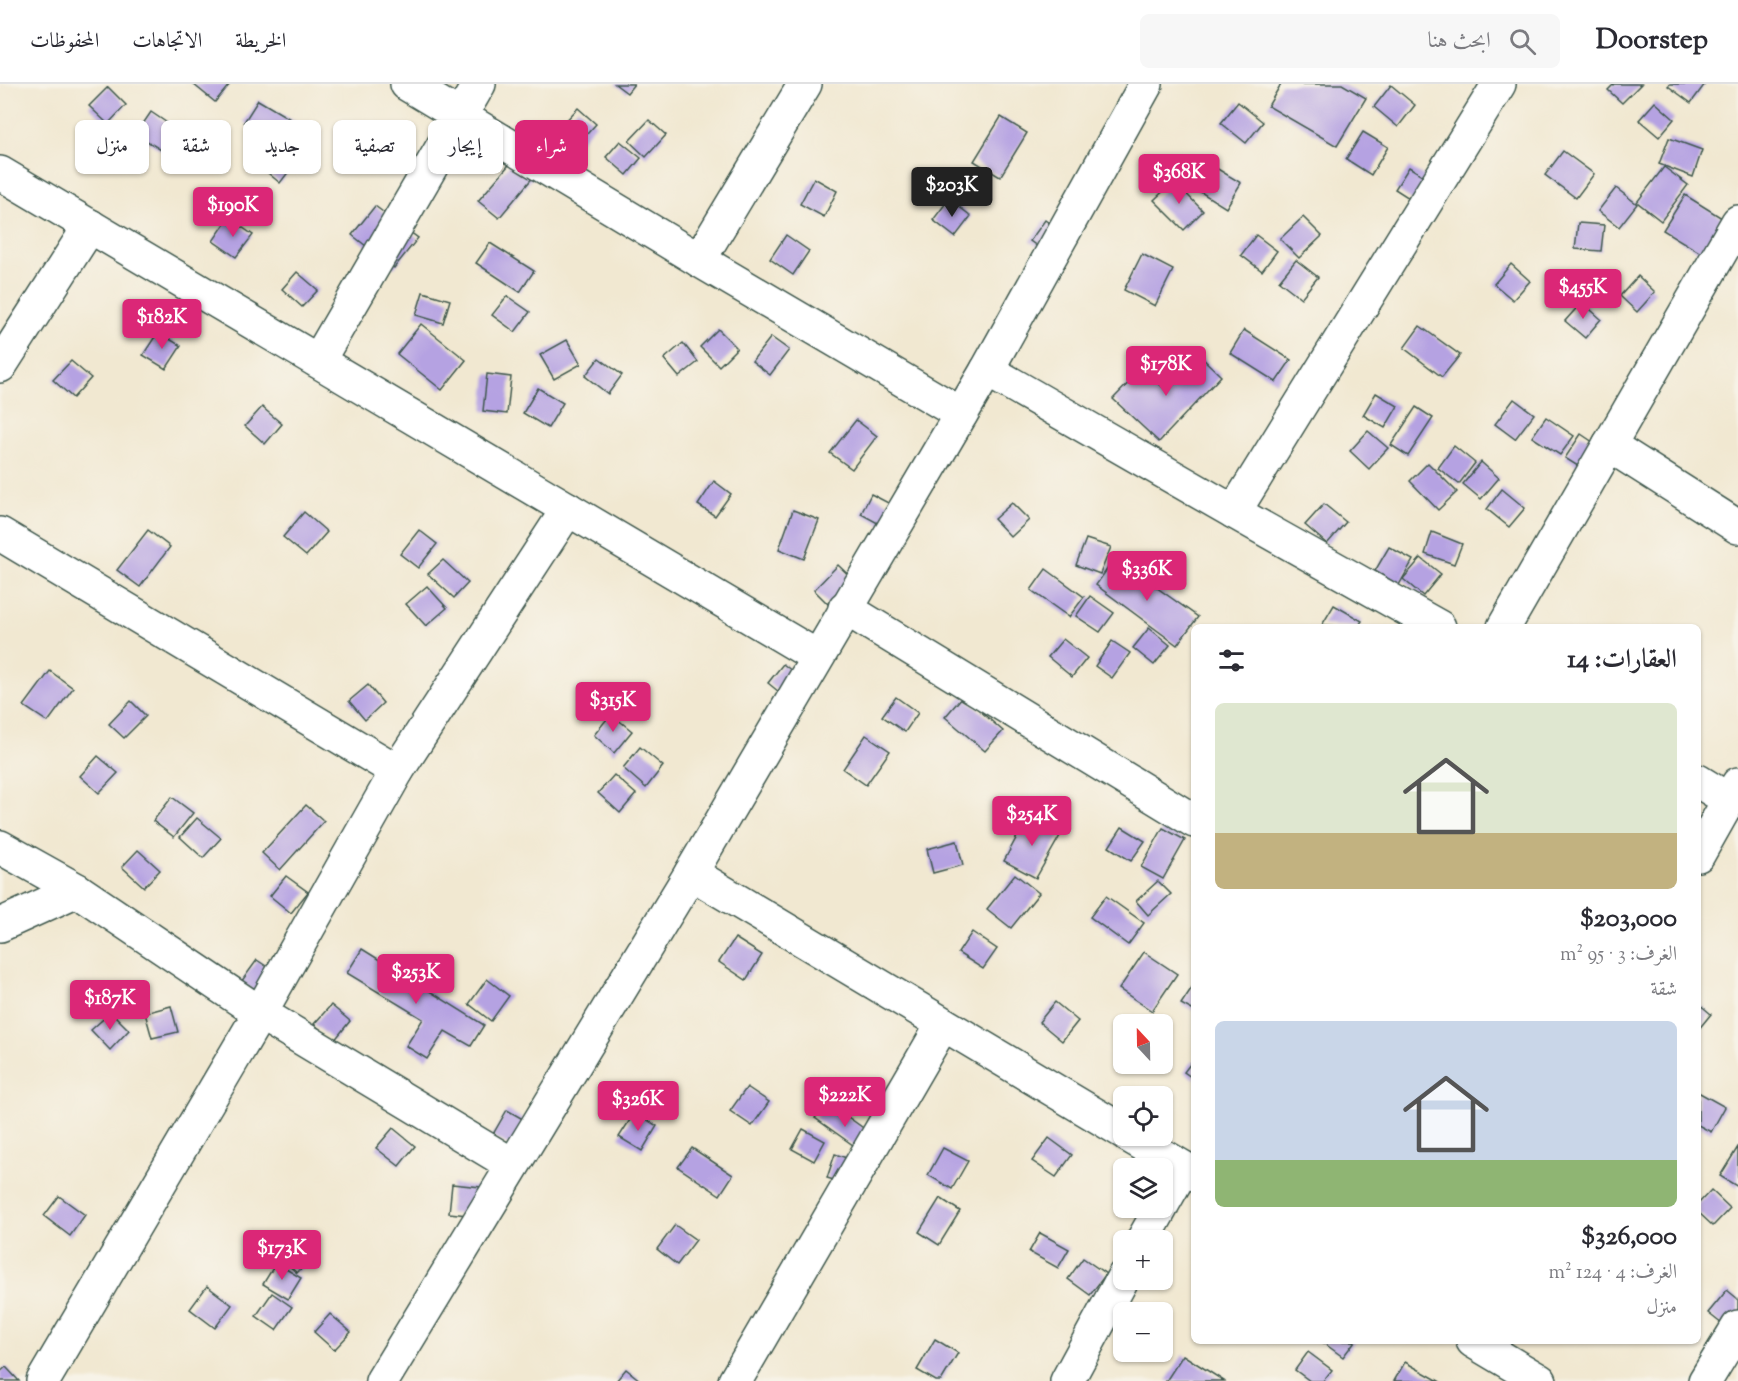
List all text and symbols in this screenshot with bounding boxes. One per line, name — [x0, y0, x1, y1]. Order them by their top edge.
search box — [1140, 14, 1560, 68]
text: Doorstep — [1596, 21, 1708, 61]
icon: search — [1506, 25, 1539, 58]
text: ابحث هنا — [1427, 26, 1491, 58]
text: المحفوظات — [30, 27, 99, 57]
text: الاتجاهات — [132, 27, 202, 57]
text: الخريطة — [235, 27, 286, 57]
chip: منزل — [75, 120, 149, 174]
chip: شقة — [161, 120, 231, 174]
chip: جديد — [243, 120, 321, 174]
chip: تصفية — [333, 120, 416, 174]
chip: إيجار — [428, 120, 503, 174]
chip: شراء — [515, 120, 588, 174]
pin: $368K — [1137, 154, 1221, 205]
text: $368K — [1153, 159, 1205, 188]
pin: $203K — [910, 167, 994, 218]
text: $203K — [925, 172, 979, 201]
pin: $190K — [191, 187, 275, 238]
text: $190K — [207, 192, 259, 221]
pin: $455K — [1541, 269, 1625, 320]
text: $455K — [1558, 274, 1608, 303]
pin: $182K — [120, 299, 204, 350]
text: $182K — [136, 304, 188, 333]
pin: $178K — [1124, 346, 1208, 397]
text: $178K — [1140, 351, 1192, 380]
pin: $336K — [1105, 551, 1189, 602]
text: $336K — [1121, 556, 1173, 585]
text: العقارات: 14 — [1567, 642, 1677, 679]
icon: filters — [1215, 644, 1248, 677]
pin: $315K — [571, 682, 655, 733]
text: $315K — [590, 687, 636, 716]
icon: home — [1392, 742, 1500, 850]
pin: $254K — [990, 796, 1074, 847]
text: $254K — [1006, 801, 1058, 830]
text: $203,000 — [1580, 901, 1677, 938]
text: الغرف: 3 · 95 m² — [1560, 941, 1677, 970]
pin: $253K — [374, 954, 458, 1005]
text: $253K — [391, 959, 441, 988]
text: شقة — [1651, 976, 1677, 1005]
pin: $187K — [68, 980, 152, 1031]
text: $187K — [84, 985, 136, 1014]
north arrow — [1113, 1014, 1173, 1074]
map controls — [1113, 1014, 1173, 1362]
icon: home — [1392, 1060, 1500, 1168]
pin: $222K — [803, 1077, 887, 1128]
pin: $326K — [596, 1081, 680, 1132]
text: $222K — [818, 1082, 872, 1111]
text: $326K — [612, 1086, 664, 1115]
button: locate — [1113, 1086, 1173, 1146]
button: layers — [1113, 1158, 1173, 1218]
text: $326,000 — [1581, 1219, 1677, 1256]
pin: $173K — [240, 1230, 324, 1281]
button: + — [1113, 1230, 1173, 1290]
text: $173K — [257, 1235, 307, 1264]
text: الغرف: 4 · 124 m² — [1548, 1259, 1677, 1288]
text: منزل — [1646, 1294, 1677, 1323]
button: − — [1113, 1302, 1173, 1362]

